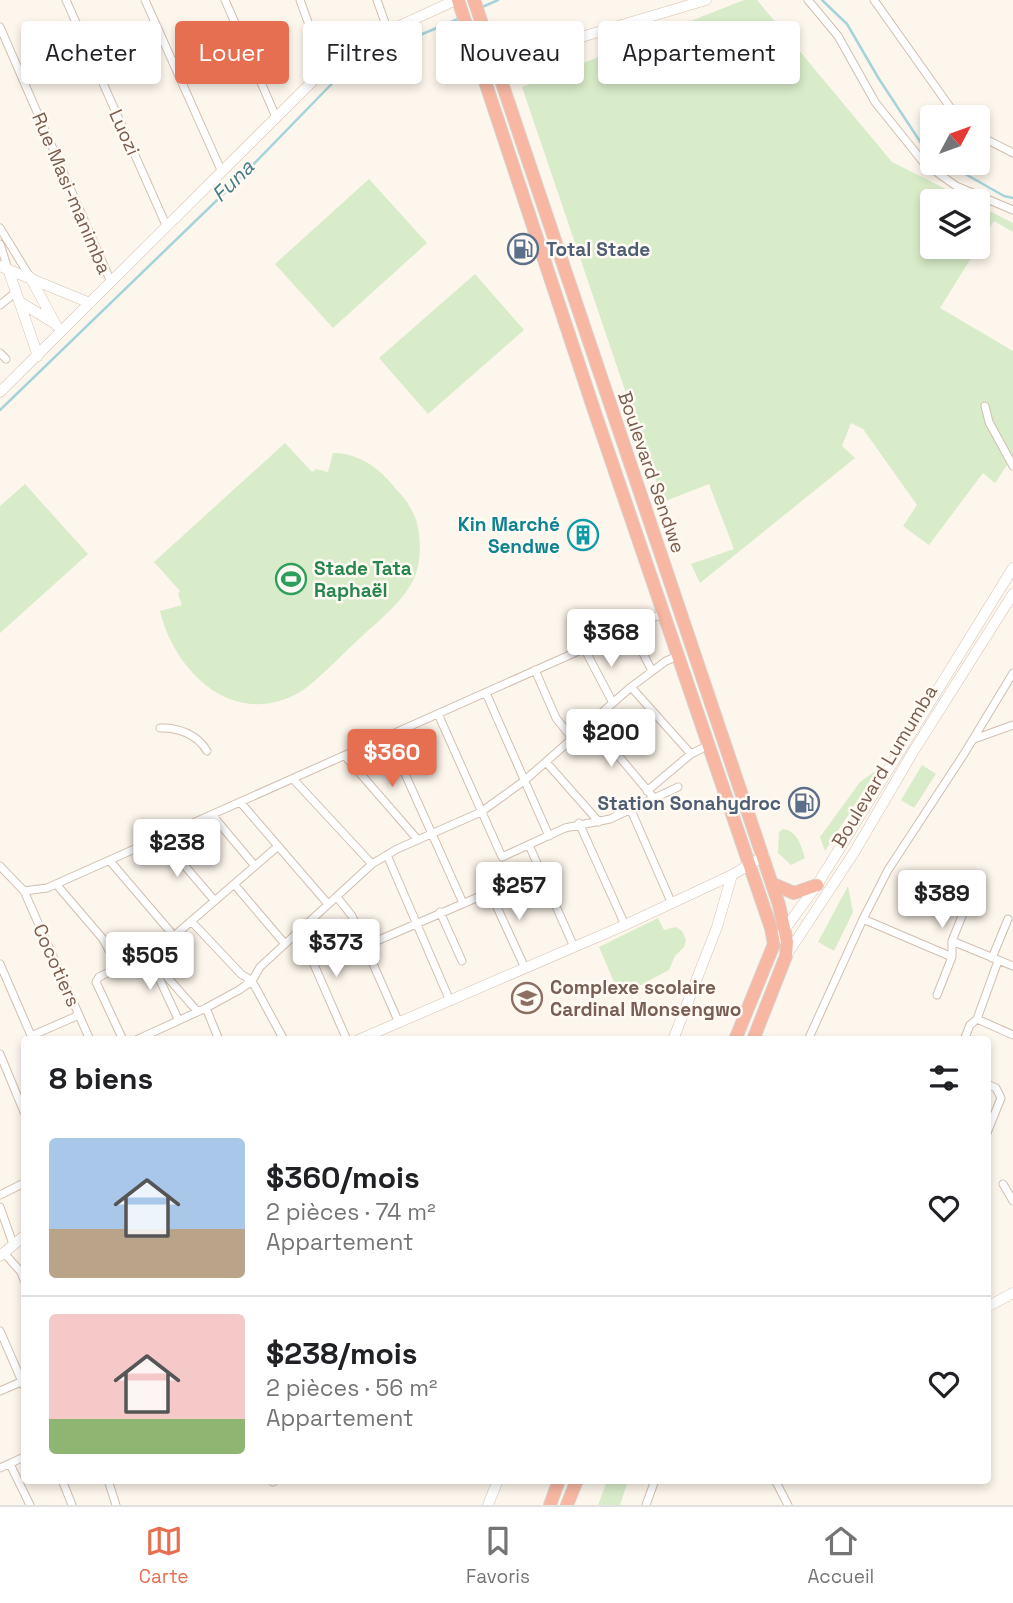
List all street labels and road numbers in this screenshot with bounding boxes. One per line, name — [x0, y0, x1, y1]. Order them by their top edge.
street label: Luozi — [103, 105, 146, 159]
street label: Rue Masi-manimba — [26, 108, 117, 278]
street label: Boulevard Sendwe — [612, 388, 691, 556]
street label: Boulevard Lumumba — [826, 680, 943, 852]
street label: Cocotiers — [27, 920, 86, 1011]

